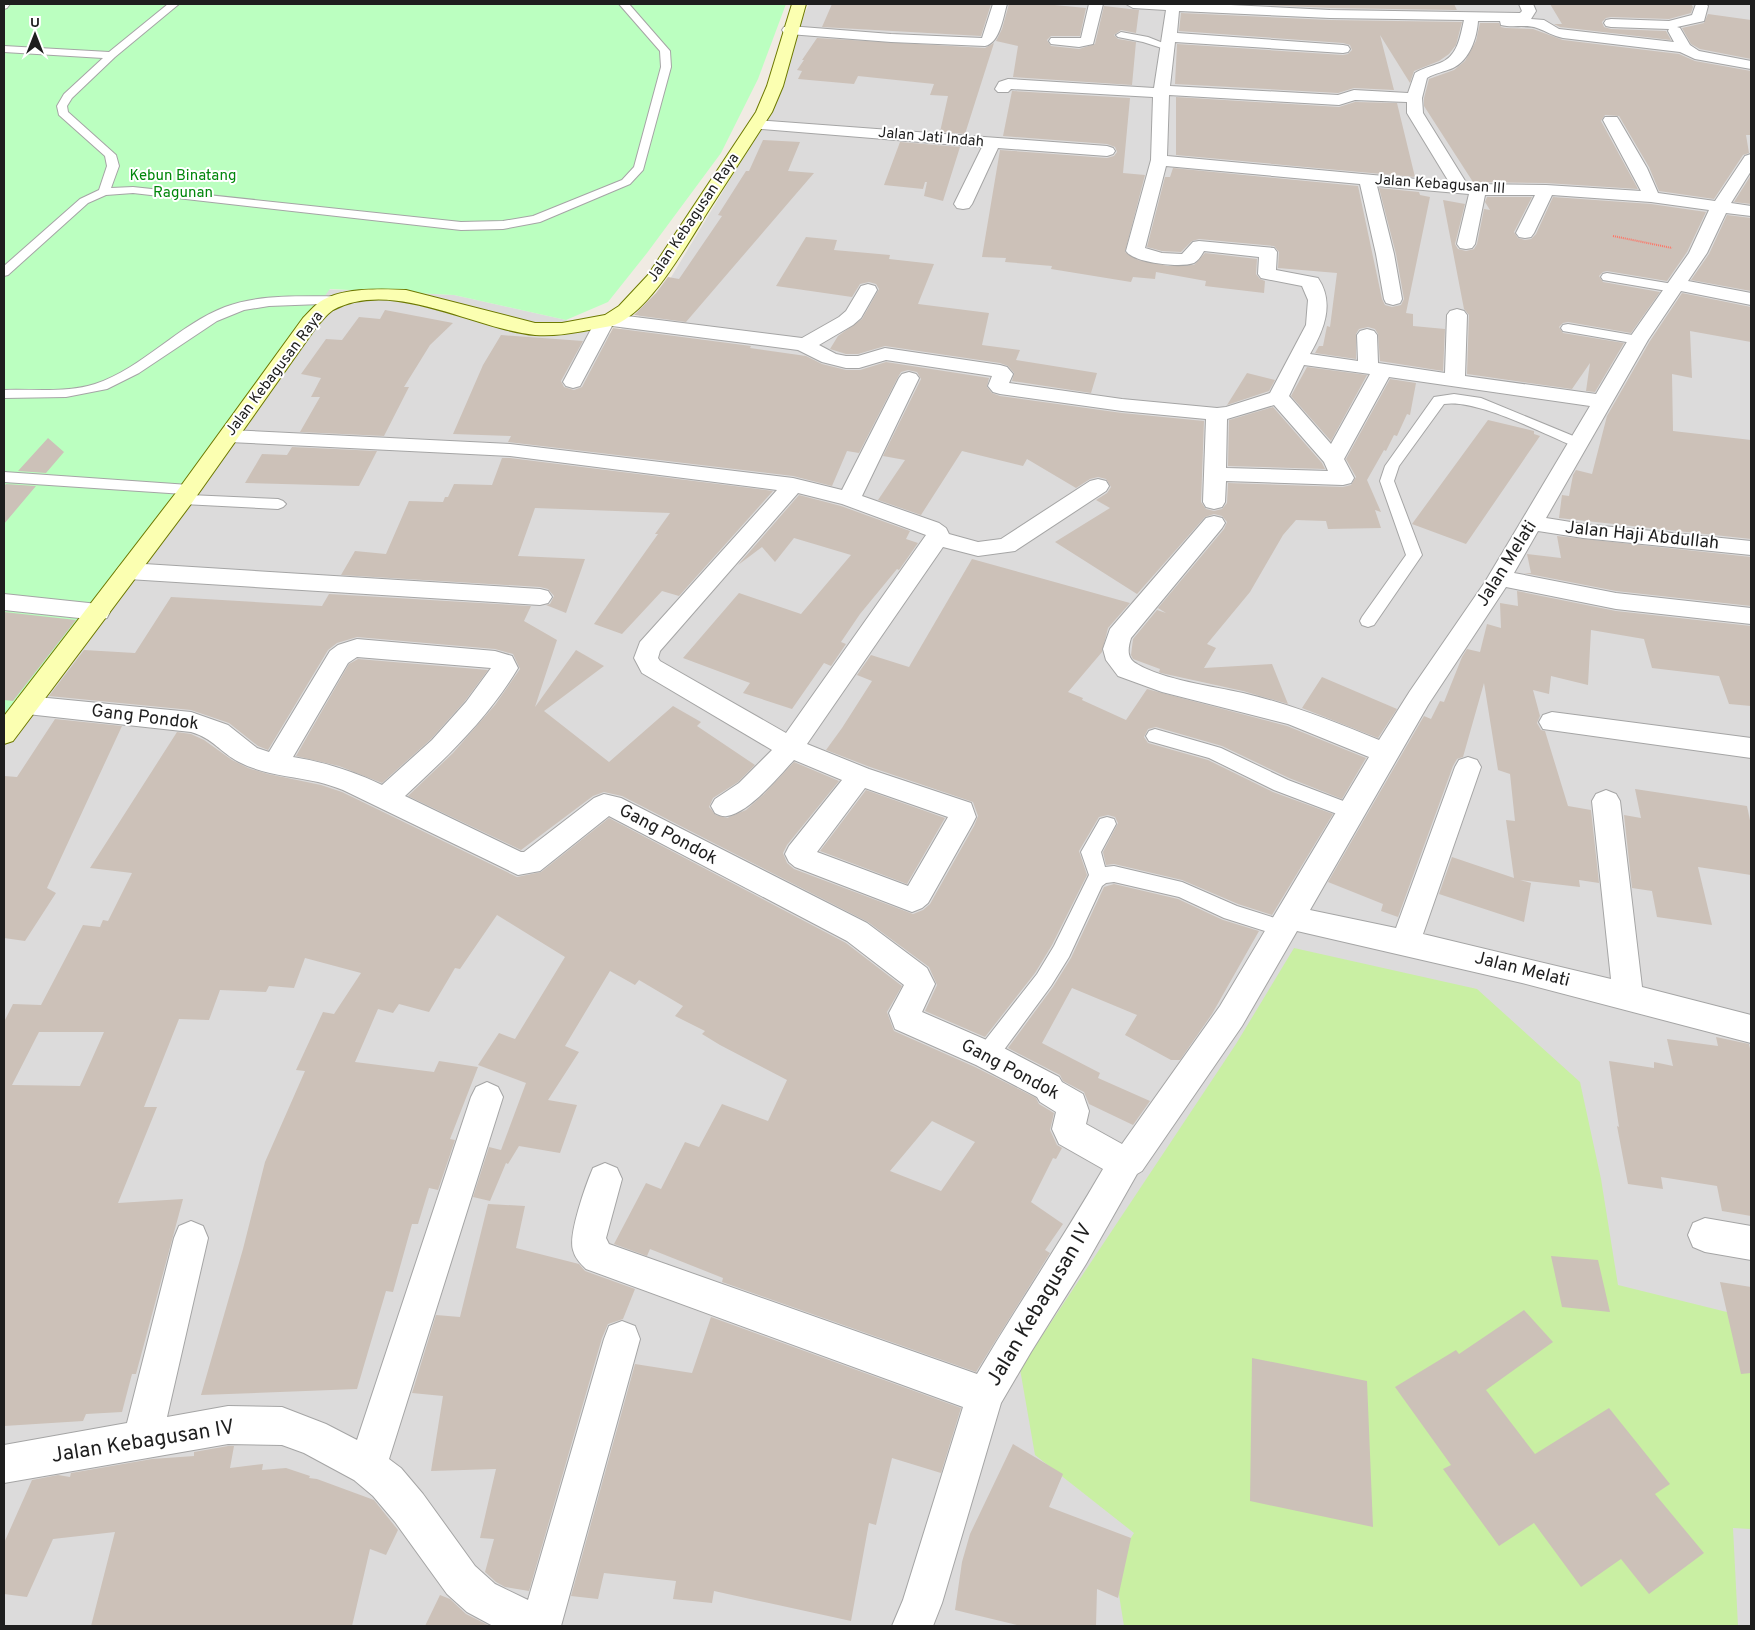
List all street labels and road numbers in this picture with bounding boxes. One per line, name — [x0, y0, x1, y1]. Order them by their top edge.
street label: Jalan Jati Indah — [877, 124, 985, 152]
street label: Jalan Kebagusan Raya — [644, 150, 744, 286]
street label: Jalan Kebagusan III — [1374, 171, 1506, 199]
street label: Jalan Kebagusan Raya — [222, 308, 328, 440]
street label: Jalan Haji Abdullah — [1564, 516, 1720, 556]
street label: Jalan Melati — [1471, 517, 1543, 611]
street label: Gang Pondok — [90, 700, 200, 736]
street label: Gang Pondok — [615, 799, 721, 871]
street label: Jalan Melati — [1472, 947, 1572, 993]
street label: Gang Pondok — [957, 1034, 1063, 1106]
street label: Jalan Kebagusan IV — [981, 1219, 1099, 1391]
street label: Jalan Kebagusan IV — [49, 1414, 237, 1470]

